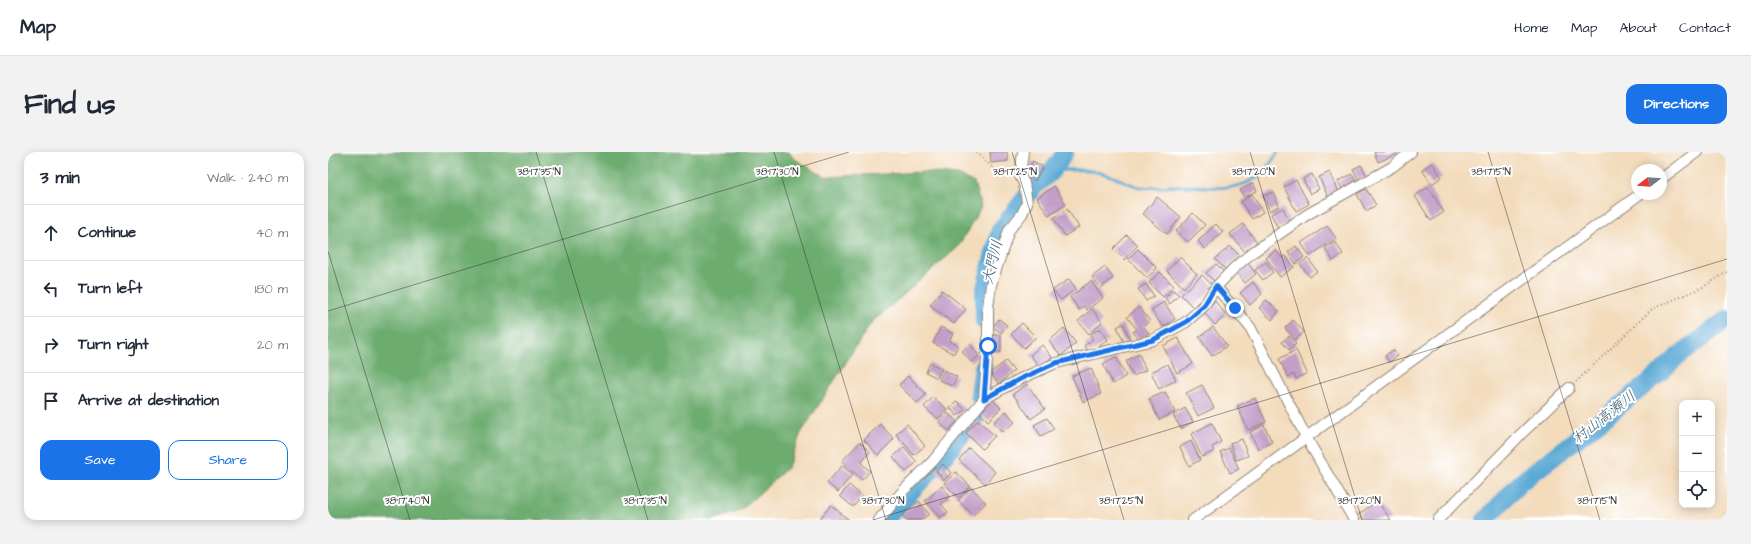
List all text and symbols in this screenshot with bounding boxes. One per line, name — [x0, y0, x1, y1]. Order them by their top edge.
text: Map — [20, 14, 56, 41]
text: Home — [1514, 18, 1549, 38]
text: Map — [1571, 18, 1597, 38]
text: About — [1619, 18, 1657, 38]
text: Contact — [1679, 18, 1731, 38]
button: Directions — [1626, 84, 1727, 124]
text: Find us — [24, 85, 115, 124]
north arrow — [1631, 164, 1667, 200]
text: 38°17'35"N — [517, 165, 561, 179]
text: 38°17'30"N — [756, 165, 798, 179]
text: 38°17'25"N — [993, 165, 1037, 179]
text: 38°17'20"N — [1231, 165, 1275, 179]
text: 38°17'15"N — [1471, 165, 1511, 179]
text: 3 min — [40, 166, 80, 190]
text: Walk · 240 m — [207, 169, 288, 187]
icon: ahead — [40, 222, 62, 244]
text: Continue — [78, 222, 136, 243]
text: 40 m — [256, 224, 288, 242]
water label: 大門川 — [977, 238, 1008, 287]
icon: left — [40, 278, 62, 300]
text: Turn left — [78, 278, 142, 299]
text: 180 m — [254, 280, 288, 298]
route end — [1226, 299, 1244, 317]
icon: right — [40, 334, 62, 356]
text: Turn right — [78, 334, 149, 355]
text: 20 m — [257, 336, 288, 354]
route start — [979, 337, 997, 355]
water label: 村山高瀬川 — [1568, 386, 1640, 449]
icon: arrive — [40, 390, 62, 412]
text: Arrive at destination — [78, 390, 219, 411]
map controls — [1679, 400, 1715, 508]
button: + — [1679, 400, 1715, 436]
button: − — [1679, 436, 1715, 472]
button: Save — [40, 440, 160, 480]
button: Share — [168, 440, 288, 480]
button: locate — [1679, 472, 1715, 508]
text: 38°17'40"N — [385, 494, 429, 508]
text: 38°17'35"N — [623, 494, 667, 508]
text: 38°17'30"N — [862, 494, 904, 508]
text: 38°17'25"N — [1099, 494, 1143, 508]
text: 38°17'20"N — [1337, 494, 1381, 508]
text: 38°17'15"N — [1577, 494, 1617, 508]

